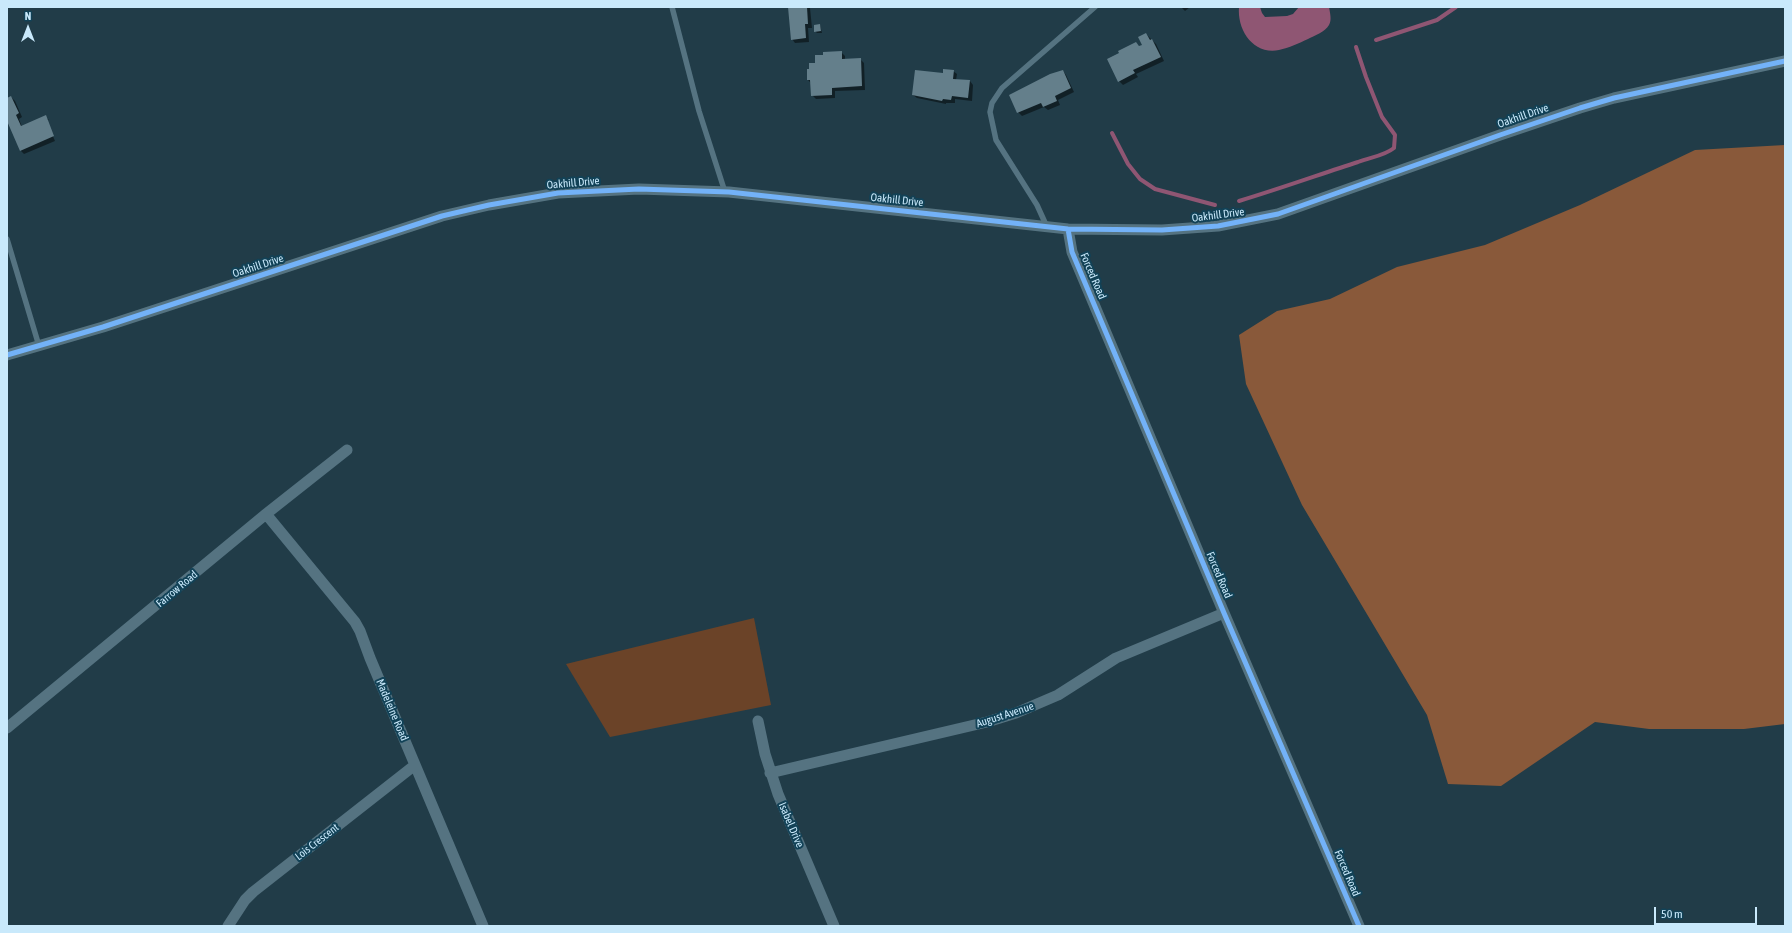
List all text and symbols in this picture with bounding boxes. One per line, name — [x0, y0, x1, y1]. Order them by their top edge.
north arrow — [8, 8, 48, 48]
text: N — [25, 10, 31, 22]
street label: Oakhill Drive — [1496, 101, 1550, 131]
street label: Oakhill Drive — [546, 174, 600, 192]
street label: Oakhill Drive — [870, 191, 924, 209]
street label: Oakhill Drive — [1191, 205, 1245, 225]
street label: Forced Road — [1077, 251, 1109, 301]
street label: Oakhill Drive — [231, 252, 285, 280]
street label: Forced Road — [1203, 550, 1235, 600]
street label: Farrow Road — [154, 568, 200, 610]
street label: Madeleine Road — [373, 677, 411, 743]
street label: August Avenue — [975, 699, 1035, 731]
street label: Isabel Drive — [776, 800, 806, 850]
street label: Lois Crescent — [292, 821, 342, 863]
street label: Forced Road — [1331, 848, 1363, 898]
scale bar — [1656, 899, 1759, 925]
text: 50 m — [1661, 907, 1683, 921]

